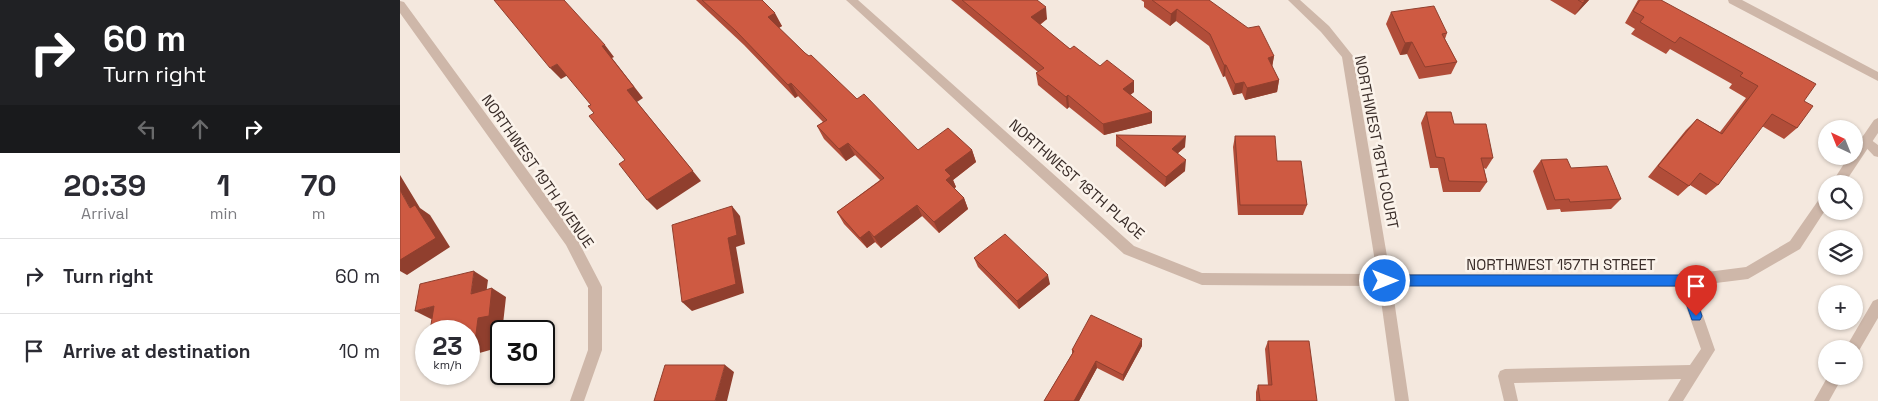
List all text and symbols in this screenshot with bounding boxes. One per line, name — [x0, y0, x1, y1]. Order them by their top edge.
text: 60 m — [103, 17, 186, 61]
icon: right — [20, 20, 85, 85]
street label: NORTHWEST 18TH COURT — [1351, 54, 1403, 231]
text: Turn right — [103, 60, 206, 88]
street label: NORTHWEST 19TH AVENUE — [478, 91, 598, 251]
icon: left — [133, 115, 161, 143]
icon: ahead — [186, 115, 214, 143]
icon: right — [239, 115, 267, 143]
street label: NORTHWEST 18TH PLACE — [1005, 115, 1149, 243]
north arrow — [1818, 120, 1862, 165]
map controls — [1818, 120, 1863, 385]
text: 20:39 — [63, 166, 146, 205]
text: 1 — [217, 166, 230, 205]
text: 70 — [301, 166, 337, 205]
button: search — [1818, 175, 1863, 220]
text: Arrival — [81, 203, 129, 224]
text: min — [210, 203, 237, 224]
text: m — [312, 203, 326, 224]
button: layers — [1818, 230, 1863, 275]
position arrow — [1358, 254, 1410, 306]
street label: NORTHWEST 157TH STREET — [1466, 255, 1656, 274]
icon: right — [20, 262, 48, 290]
text: Turn right — [63, 264, 153, 289]
text: 60 m — [335, 264, 380, 289]
pin — [1675, 265, 1717, 316]
icon: arrive — [1682, 272, 1710, 300]
button: + — [1818, 285, 1863, 330]
speed limit sign: 30 — [490, 320, 555, 385]
text: 23 — [432, 330, 463, 362]
icon: arrive — [20, 337, 48, 365]
text: Arrive at destination — [63, 339, 251, 364]
text: 10 m — [339, 339, 380, 364]
button: − — [1818, 340, 1863, 385]
text: km/h — [433, 357, 462, 373]

